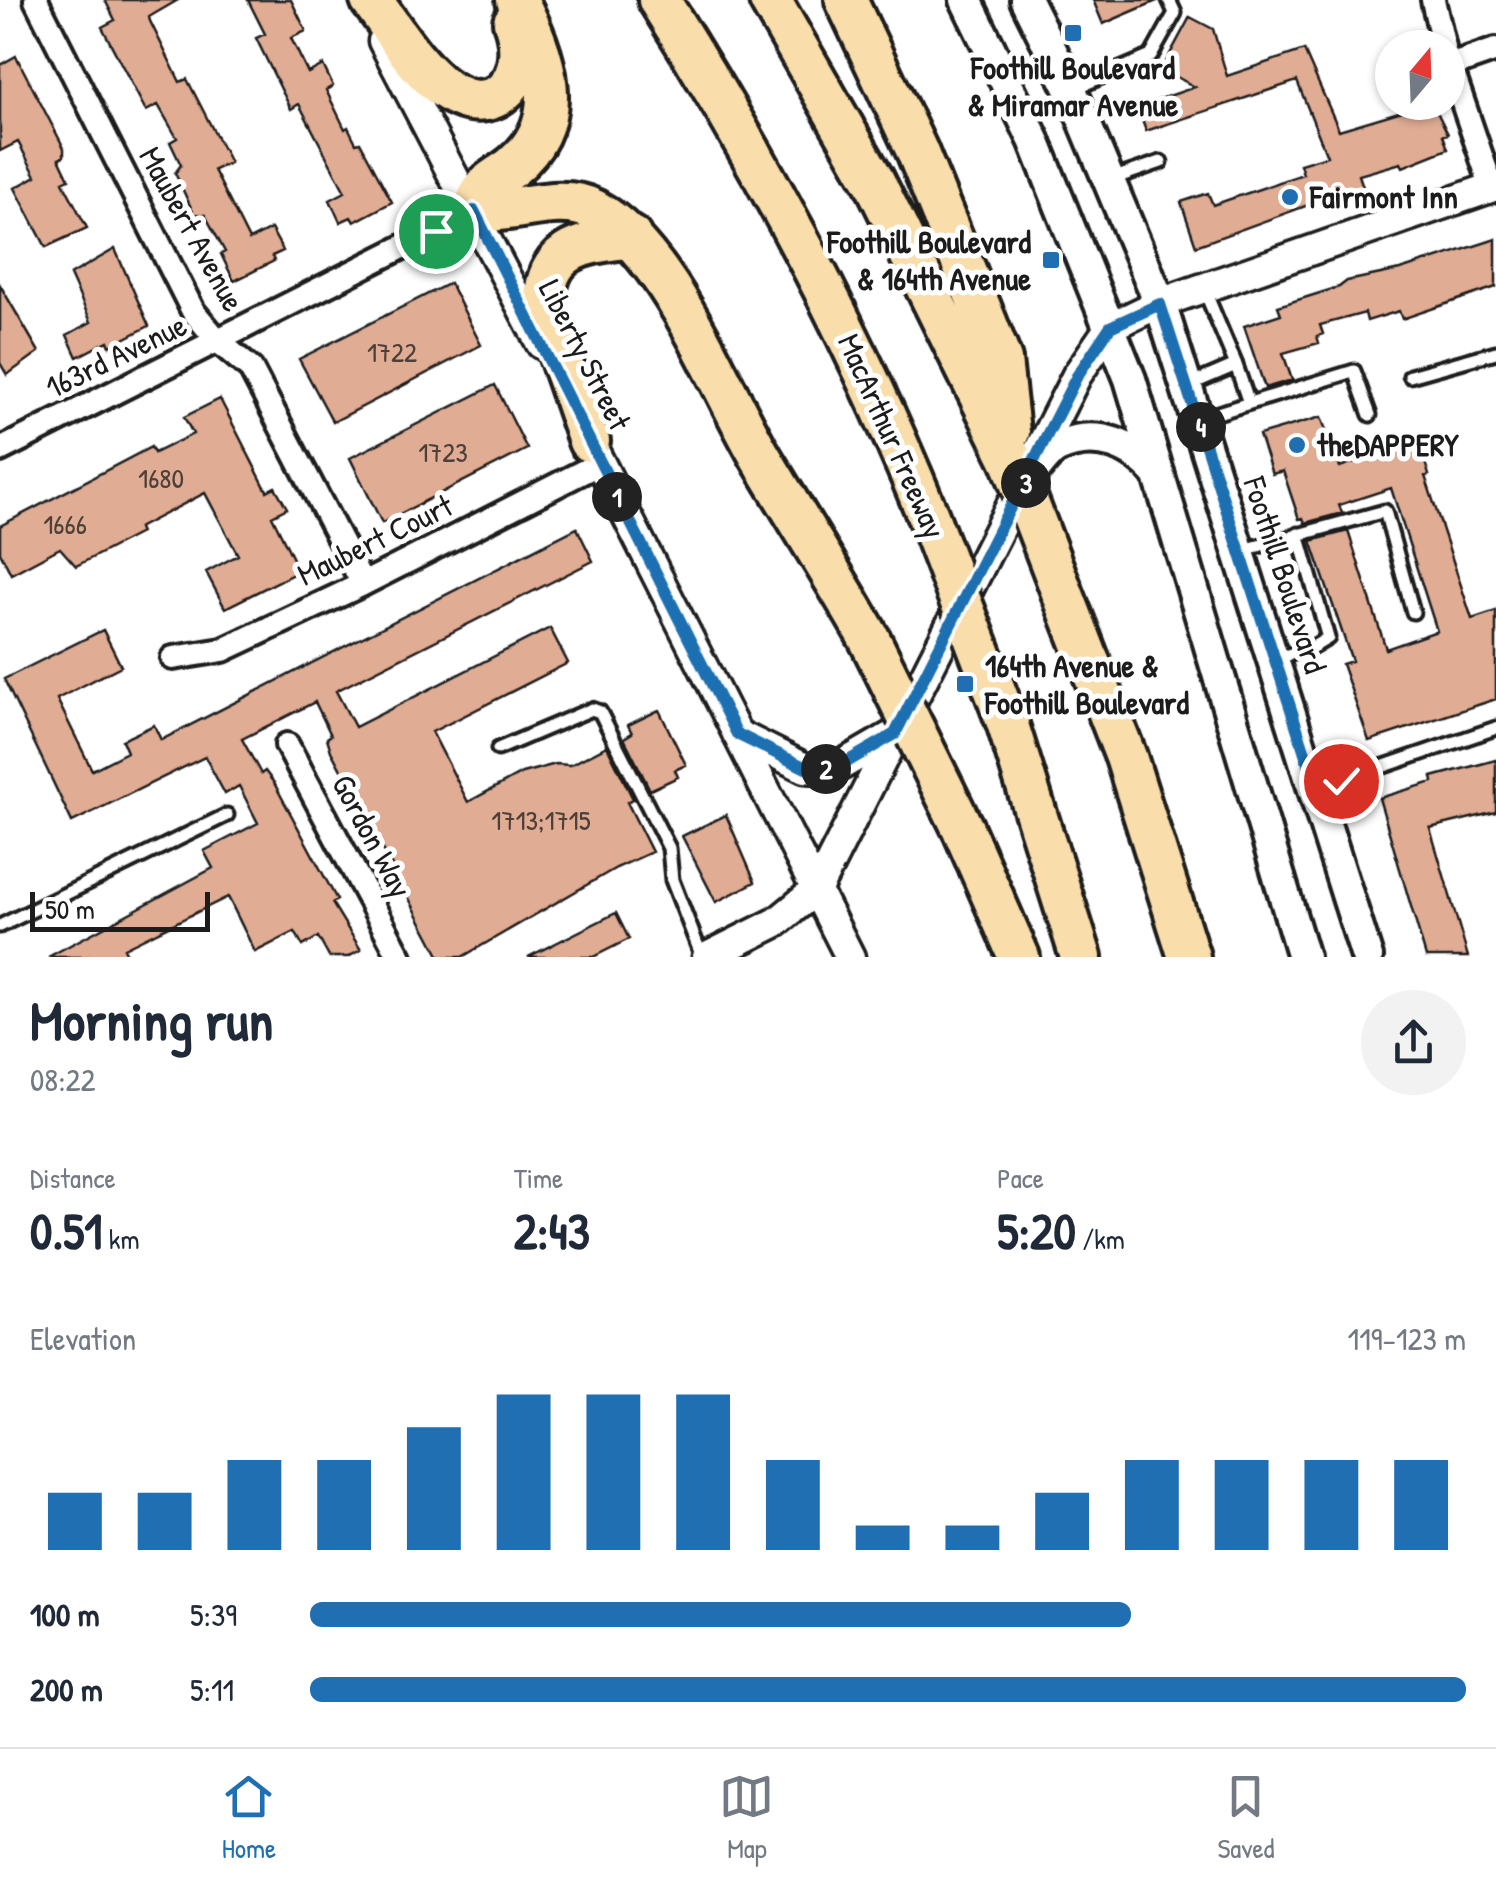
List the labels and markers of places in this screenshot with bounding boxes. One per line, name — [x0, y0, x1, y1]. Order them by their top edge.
marker: Foothill Boulevard & Miramar Avenue — [1062, 22, 1084, 44]
place label: Foothill Boulevard & Miramar Avenue — [968, 46, 1179, 126]
place label: Fairmont Inn — [1309, 175, 1458, 218]
marker: Fairmont Inn — [1279, 186, 1301, 208]
pin — [394, 189, 479, 274]
place label: Foothill Boulevard & 164th Avenue — [826, 220, 1032, 300]
marker: Foothill Boulevard & 164th Avenue — [1040, 249, 1062, 271]
pin: 4 — [1176, 402, 1226, 452]
place label: theDAPPERY — [1316, 423, 1459, 466]
marker: theDAPPERY — [1286, 434, 1308, 456]
pin: 3 — [1001, 458, 1051, 508]
pin: 1 — [592, 472, 642, 522]
place label: 164th Avenue & Foothill Boulevard — [984, 644, 1189, 724]
marker: 164th Avenue & Foothill Boulevard — [954, 673, 976, 695]
pin — [1299, 739, 1384, 824]
pin: 2 — [801, 744, 851, 794]

